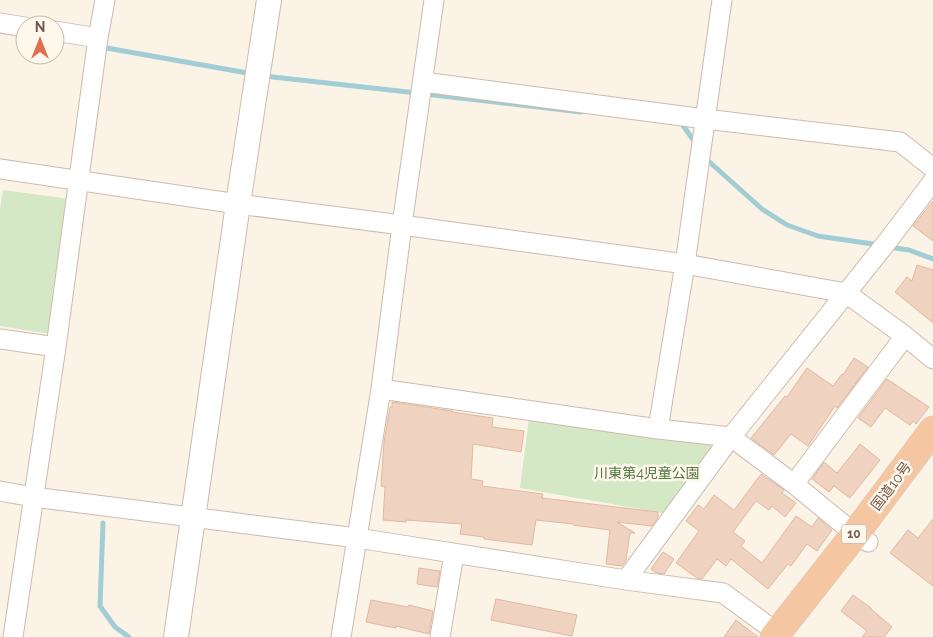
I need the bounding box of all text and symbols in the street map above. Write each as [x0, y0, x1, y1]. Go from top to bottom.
north arrow [15, 15, 65, 65]
text: N [35, 19, 45, 35]
street label: 国道10号 [868, 459, 914, 513]
park label: 川東第4児童公園 [594, 465, 700, 481]
road number: 10 [842, 524, 866, 544]

